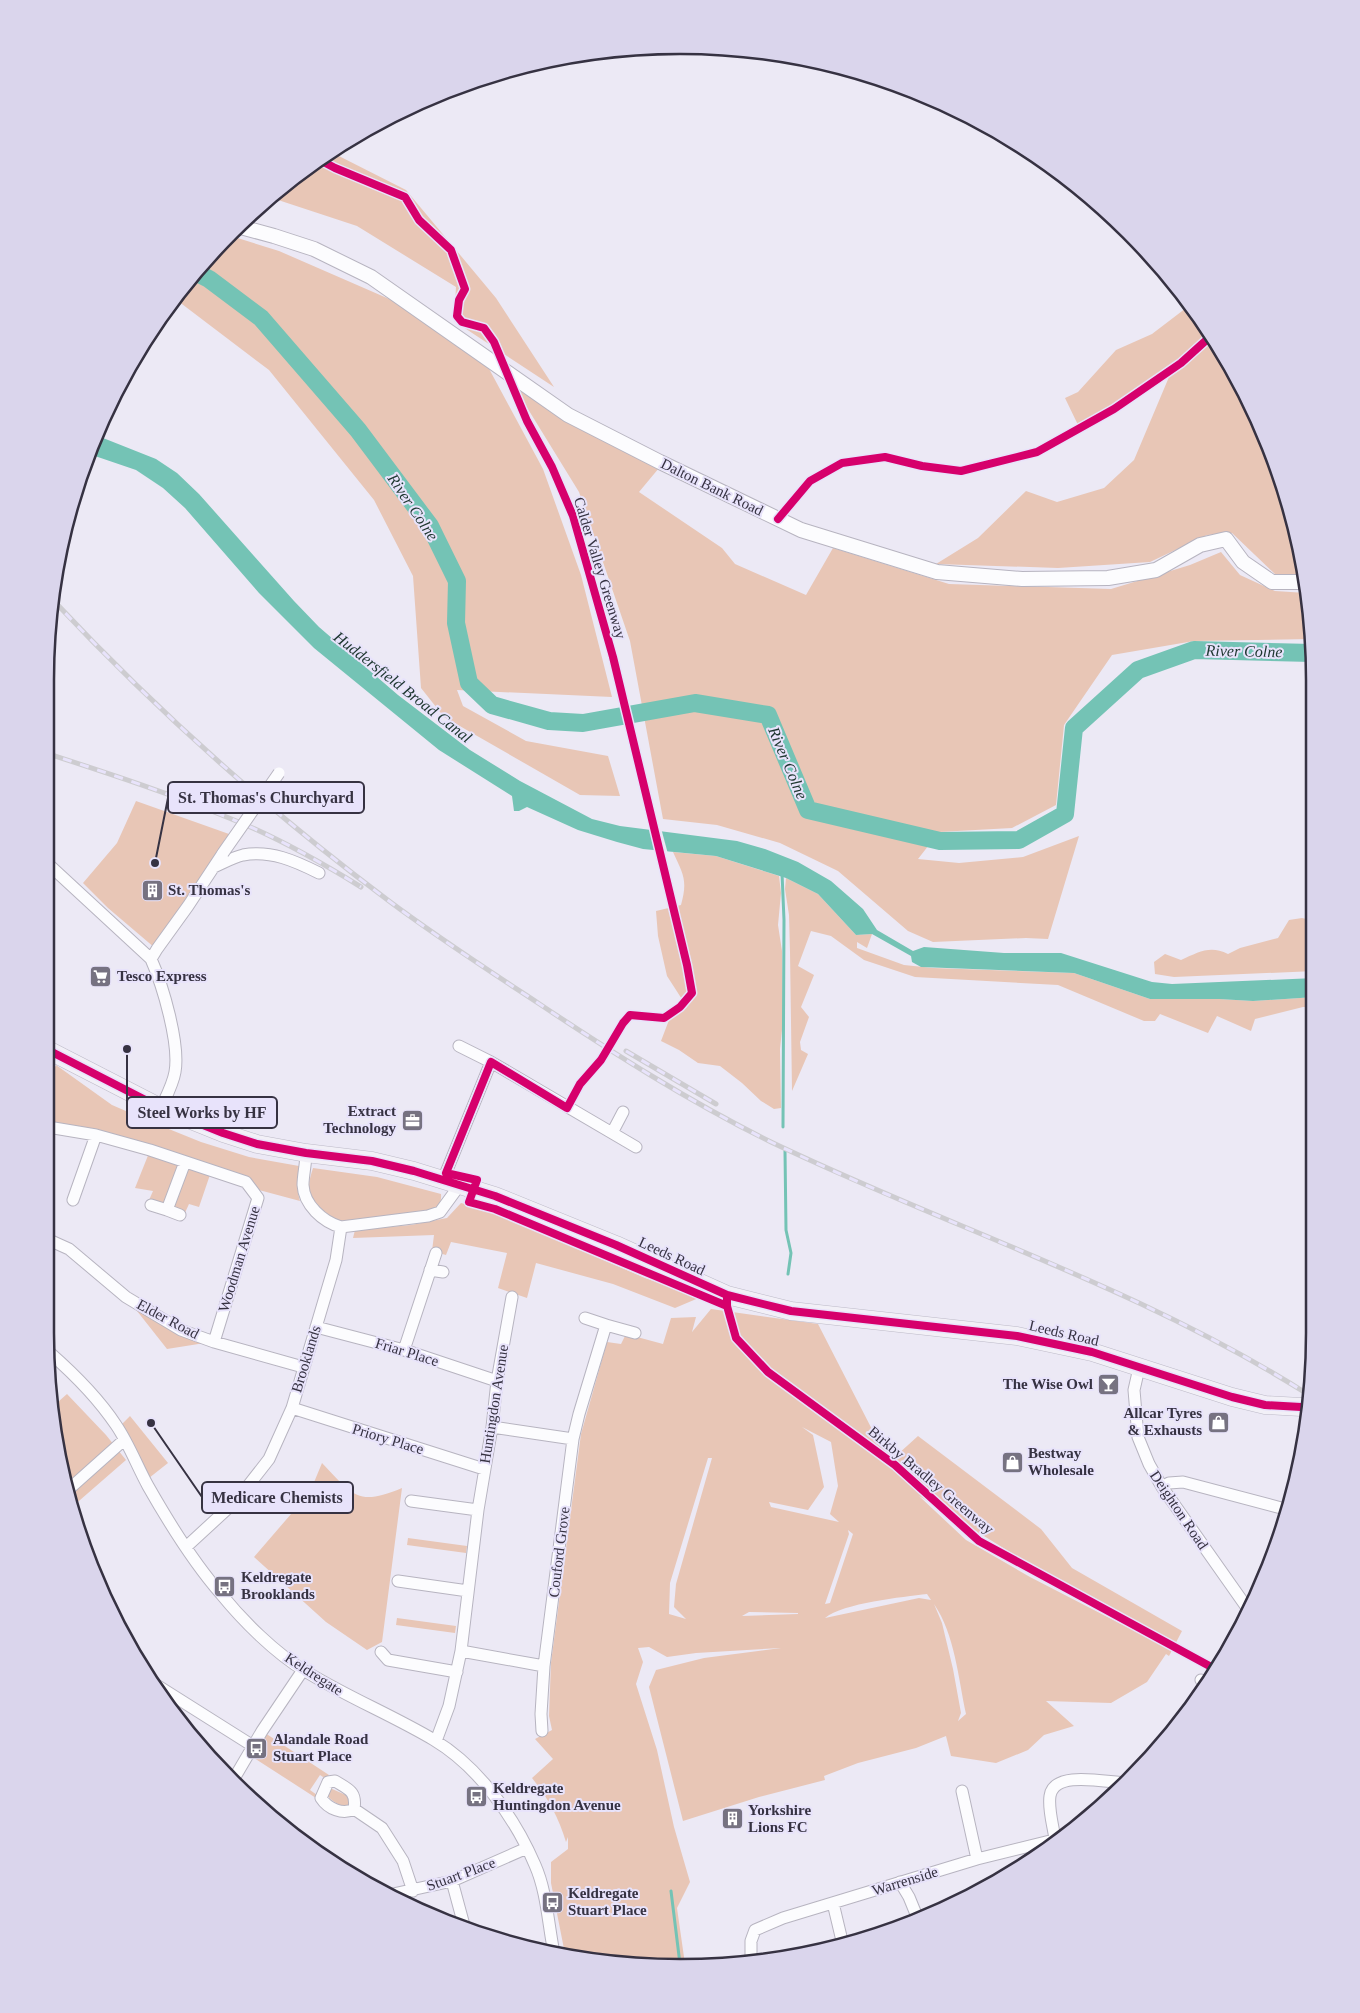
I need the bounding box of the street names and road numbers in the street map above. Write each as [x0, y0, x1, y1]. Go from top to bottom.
street label: Dalton Bank Road [658, 455, 766, 519]
street label: Calder Valley Greenway [571, 495, 629, 641]
street label: Woodman Avenue [215, 1204, 263, 1314]
street label: Leeds Road [636, 1234, 708, 1279]
street label: Elder Road [134, 1296, 202, 1342]
street label: Leeds Road [1027, 1317, 1101, 1349]
street label: Brooklands [288, 1323, 324, 1394]
street label: Friar Place [373, 1335, 441, 1369]
street label: Huntingdon Avenue [477, 1343, 511, 1465]
street label: Priory Place [350, 1421, 426, 1458]
street label: Birkby Bradley Greenway [865, 1423, 997, 1537]
street label: Deighton Road [1147, 1468, 1211, 1553]
street label: Couford Grove [546, 1505, 573, 1598]
street label: Keldregate [282, 1649, 346, 1699]
street label: Stuart Place [424, 1854, 498, 1894]
street label: Warrenside [870, 1863, 940, 1899]

